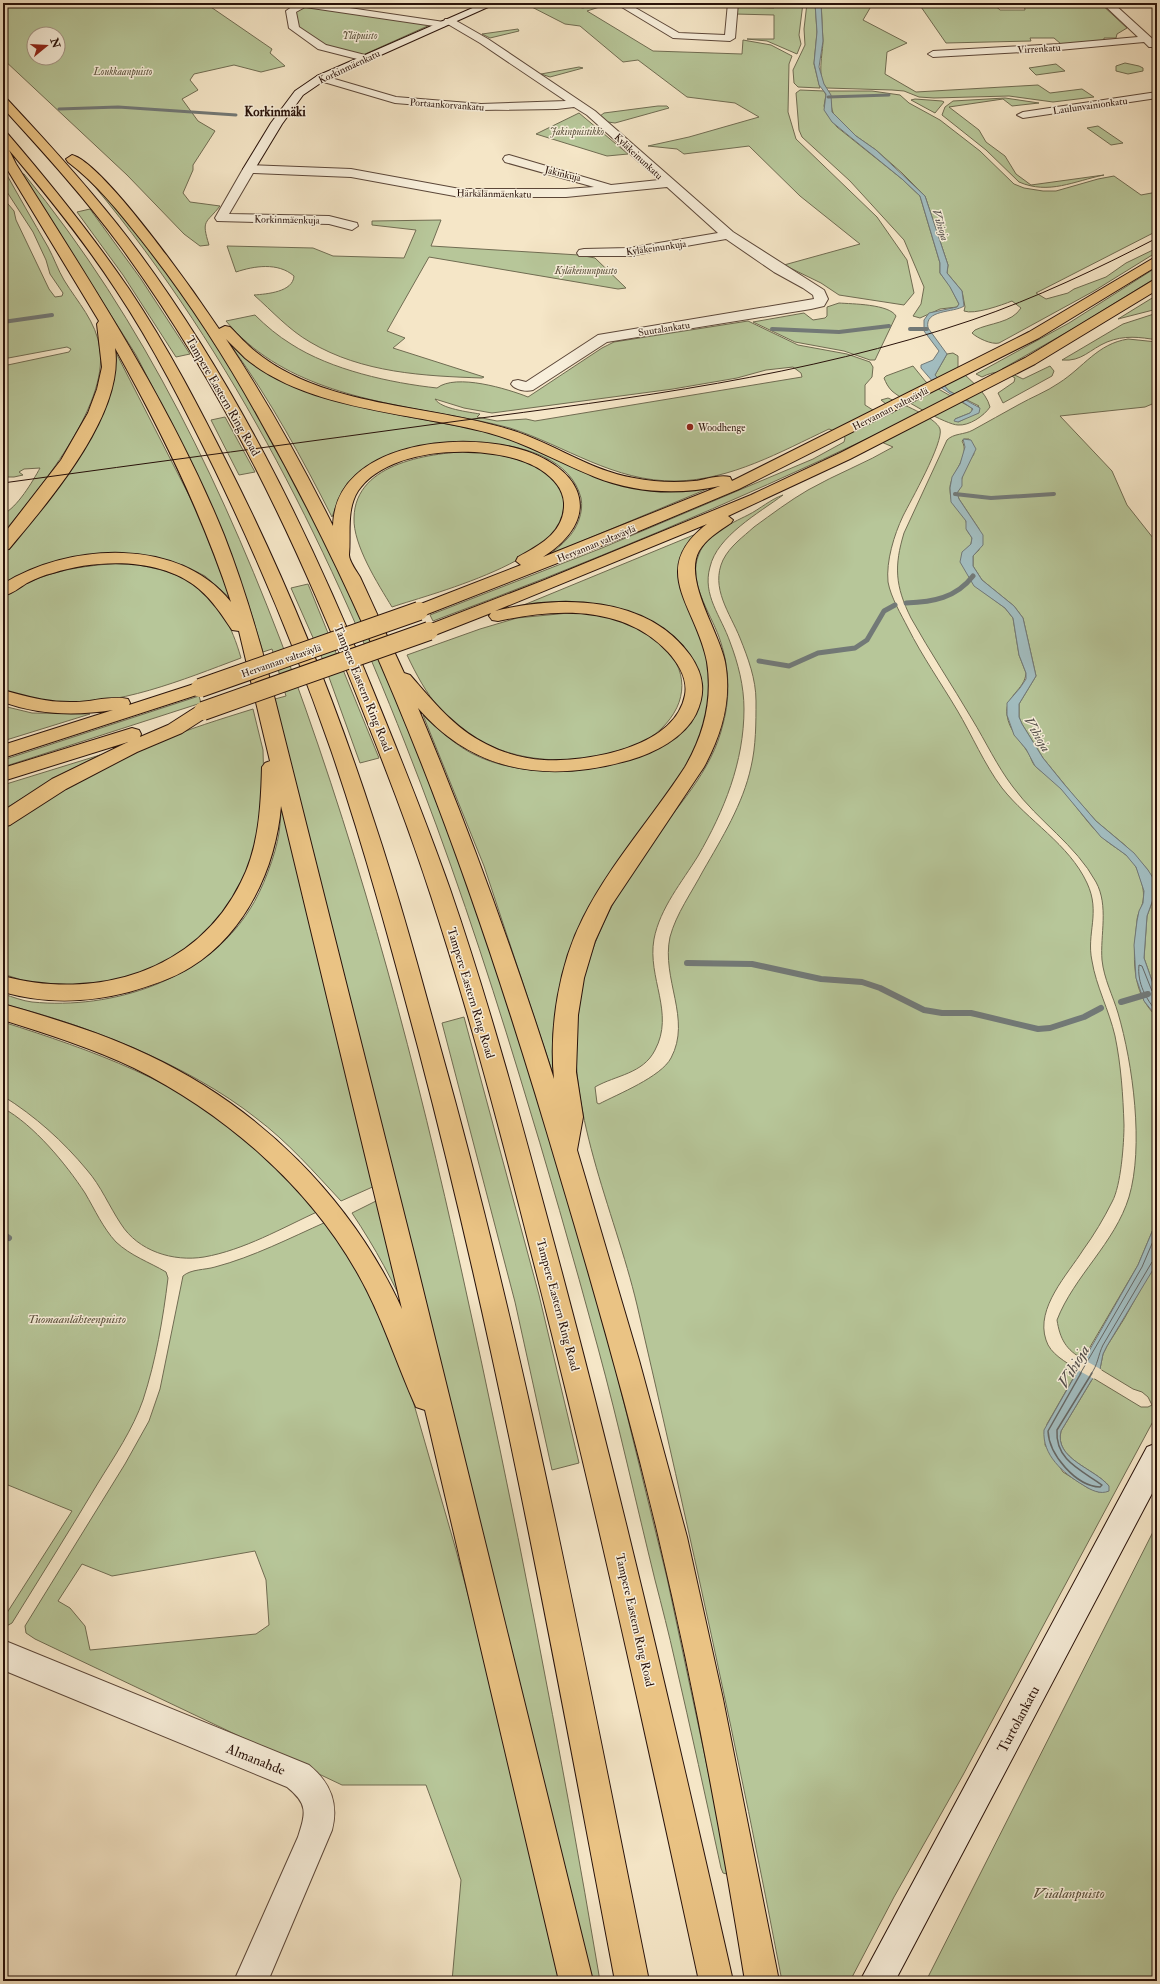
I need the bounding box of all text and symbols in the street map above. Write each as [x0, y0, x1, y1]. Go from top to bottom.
north arrow [26, 26, 66, 66]
park label: Yläpuisto [343, 30, 378, 42]
text: N [47, 35, 63, 51]
street label: Virrenkatu [1017, 42, 1061, 56]
street label: Korkinmäenkatu [317, 47, 382, 86]
park label: Loukkaanpuisto [93, 66, 153, 78]
street label: Laulunvainionkatu [1052, 95, 1128, 117]
street label: Portaankorvankatu [409, 96, 485, 114]
district label: Korkinmäki [244, 104, 306, 120]
park label: Jakinpuistikko [550, 126, 605, 138]
street label: Kyläkeinunkatu [611, 131, 665, 183]
street label: Jakinkuja [542, 163, 583, 185]
street label: Härkälänmäenkatu [456, 187, 532, 201]
water label: Vihioja [929, 208, 951, 243]
street label: Korkinmäenkuja [254, 213, 321, 228]
street label: Kyläkeinunkuja [625, 238, 688, 259]
park label: Kyläkeinunpuisto [554, 265, 618, 277]
street label: Suutalankatu [637, 319, 691, 339]
street label: Tampere Eastern Ring Road [182, 334, 263, 459]
street label: Hervannan valtaväylä [851, 384, 932, 434]
marker: Woodhenge [685, 422, 695, 432]
place label: Woodhenge [697, 422, 746, 434]
street label: Hervannan valtaväylä [555, 522, 639, 566]
street label: Tampere Eastern Ring Road [330, 622, 395, 754]
street label: Hervannan valtaväylä [240, 641, 324, 681]
water label: Vihioja [1021, 714, 1054, 755]
street label: Tampere Eastern Ring Road [443, 926, 498, 1061]
street label: Tampere Eastern Ring Road [533, 1237, 582, 1373]
park label: Tuomaanlähteenpuisto [28, 1312, 126, 1327]
water label: Vihioja [1053, 1341, 1094, 1392]
street label: Tampere Eastern Ring Road [612, 1552, 657, 1688]
street label: Turtolankatu [994, 1683, 1043, 1756]
street label: Almanahde [223, 1740, 288, 1779]
park label: Viialanpuisto [1033, 1885, 1105, 1902]

